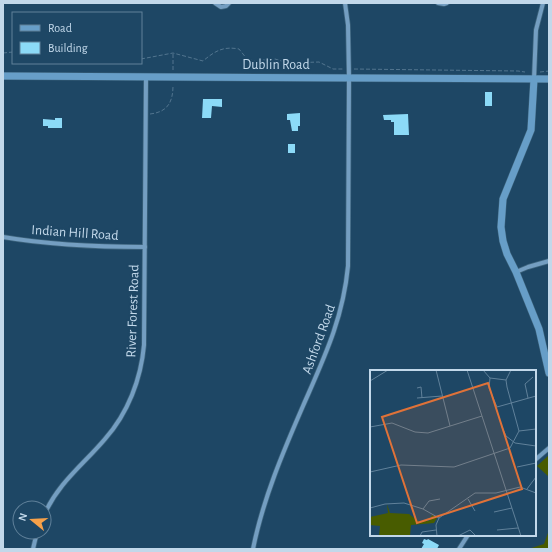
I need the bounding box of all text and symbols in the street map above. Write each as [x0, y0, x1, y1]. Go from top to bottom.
legend [12, 12, 142, 64]
text: Road [48, 22, 72, 34]
text: Building [48, 42, 88, 54]
street label: Dublin Road [242, 58, 310, 72]
street label: Indian Hill Road [31, 223, 119, 243]
street label: River Forest Road [124, 264, 142, 358]
street label: Ashford Road [300, 303, 338, 376]
inset map [370, 370, 536, 536]
north arrow [12, 500, 52, 540]
text: N [17, 512, 29, 522]

